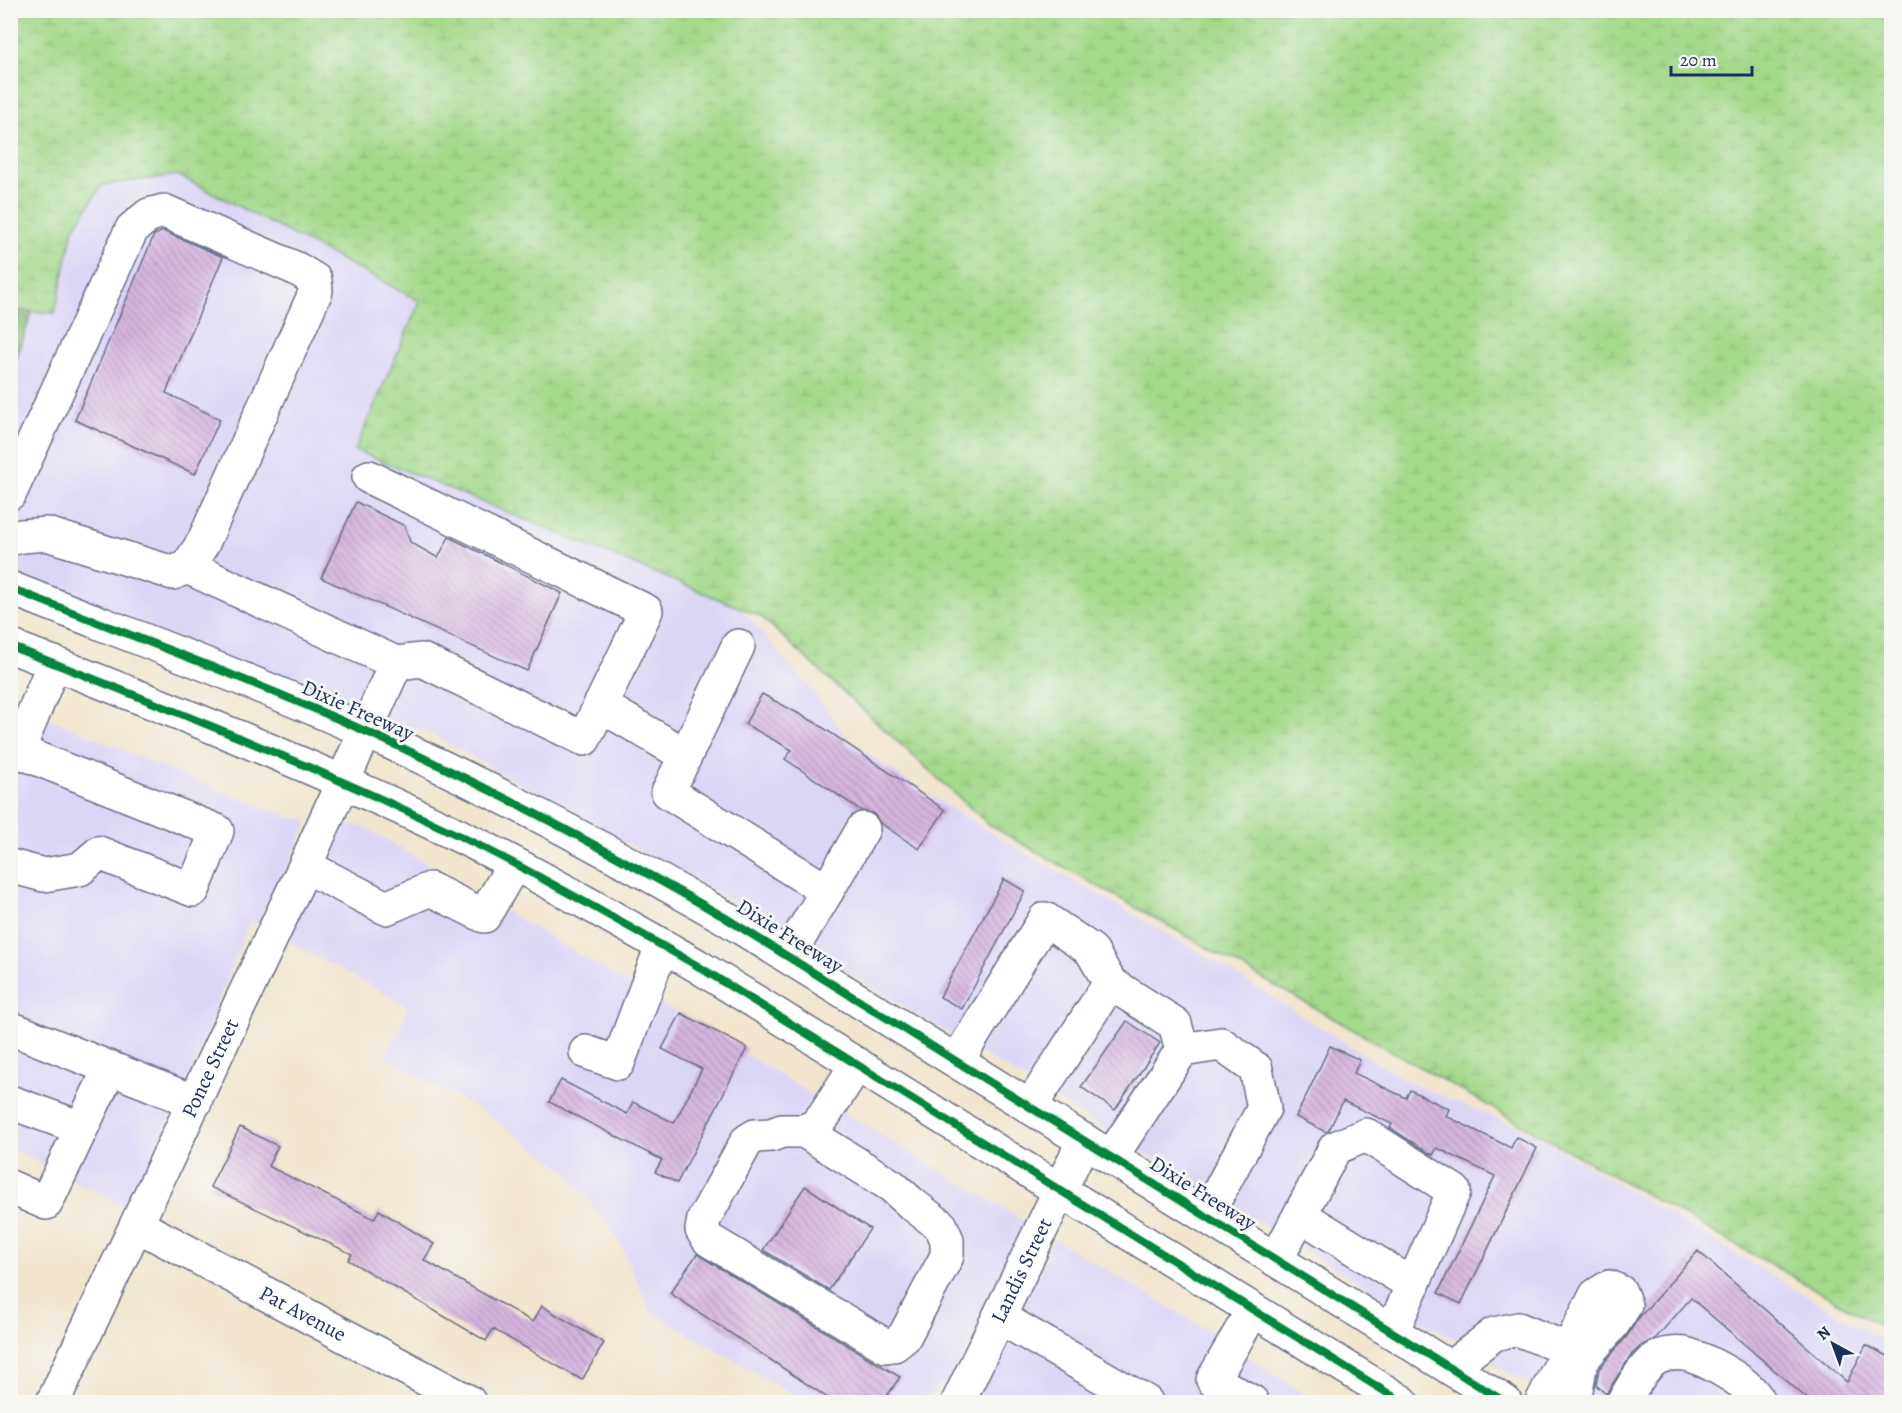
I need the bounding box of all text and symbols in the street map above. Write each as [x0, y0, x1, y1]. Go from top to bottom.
scale bar [1671, 39, 1752, 77]
text: 20 m [1680, 48, 1717, 72]
street label: Dixie Freeway [297, 673, 419, 748]
street label: Dixie Freeway [732, 892, 849, 980]
street label: Ponce Street [175, 1014, 245, 1122]
street label: Dixie Freeway [1145, 1149, 1262, 1237]
street label: Landis Street [984, 1213, 1059, 1328]
street label: Pat Avenue [255, 1279, 351, 1348]
north arrow [1803, 1314, 1863, 1374]
text: N [1812, 1321, 1836, 1346]

